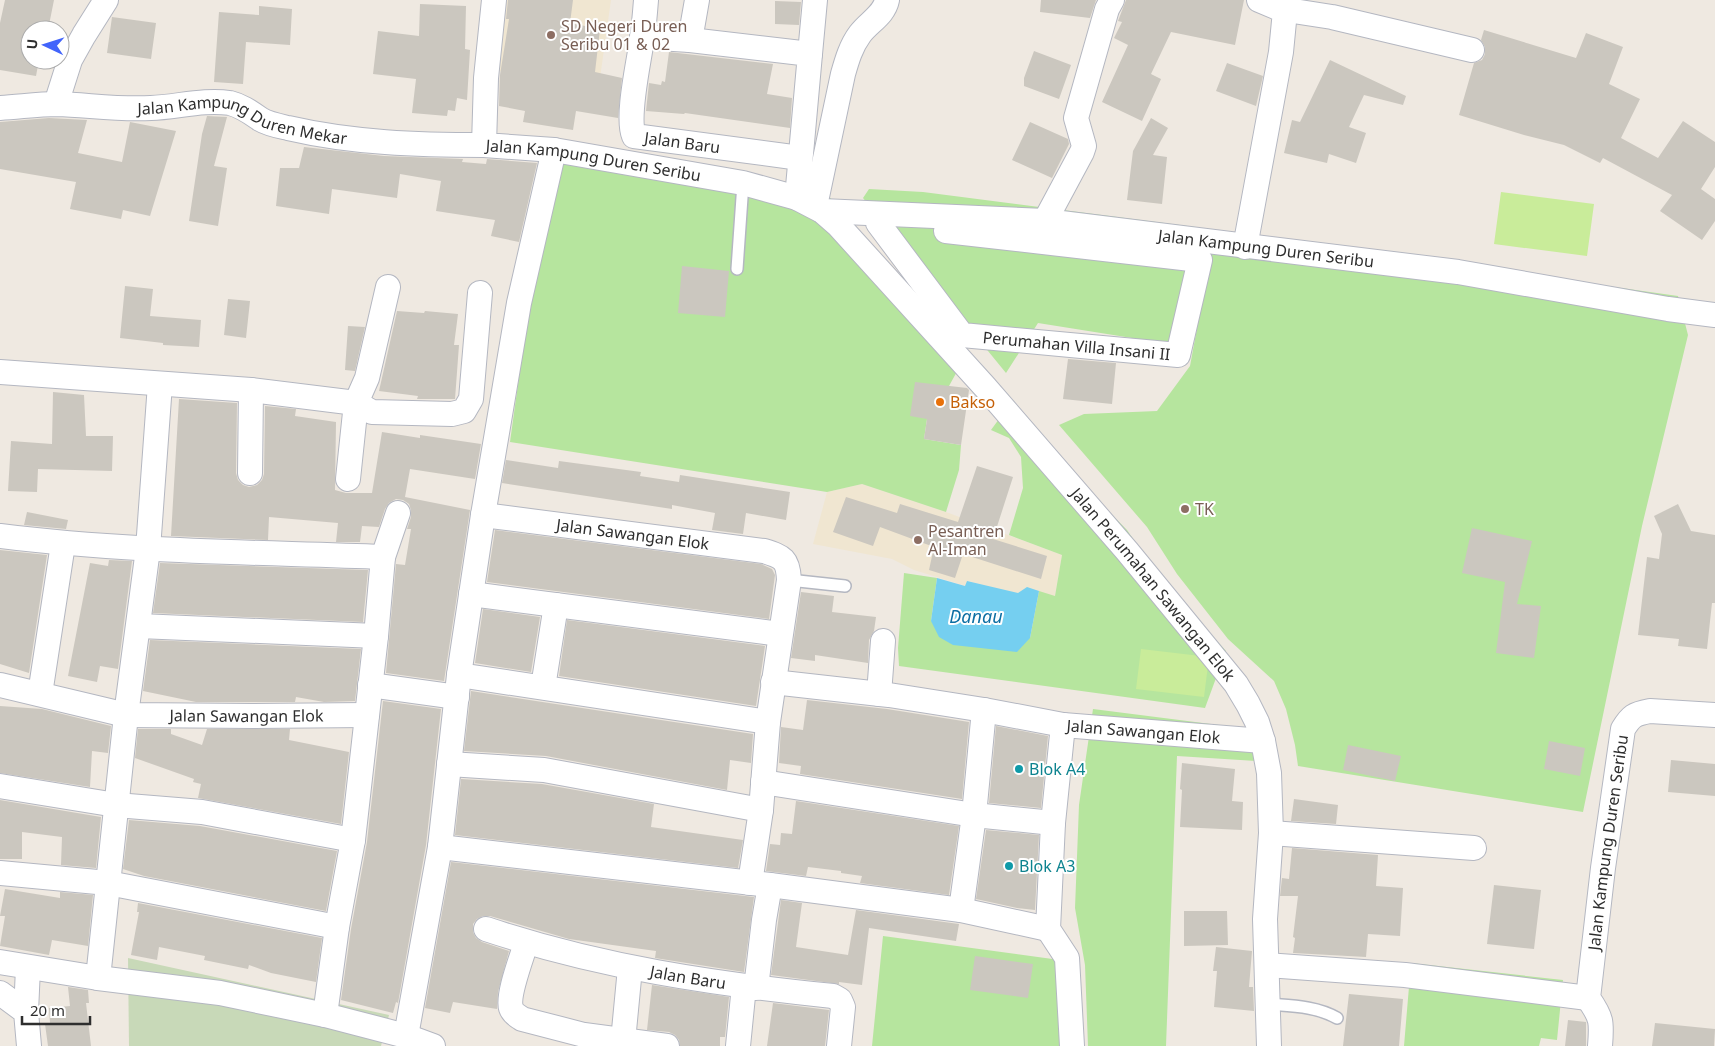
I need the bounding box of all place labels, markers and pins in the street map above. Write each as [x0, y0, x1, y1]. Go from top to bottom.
place label: SD Negeri Duren Seribu 01 & 02 [561, 15, 687, 55]
marker: SD Negeri Duren Seribu 01 & 02 [545, 29, 557, 41]
place label: Bakso [950, 391, 995, 413]
marker: Bakso [934, 396, 946, 408]
place label: TK [1195, 498, 1214, 520]
marker: TK [1179, 503, 1191, 515]
place label: Pesantren Al-Iman [928, 520, 1004, 560]
marker: Pesantren Al-Iman [912, 534, 924, 546]
place label: Blok A4 [1029, 758, 1085, 780]
marker: Blok A4 [1013, 763, 1025, 775]
place label: Blok A3 [1019, 855, 1075, 877]
marker: Blok A3 [1003, 860, 1015, 872]

